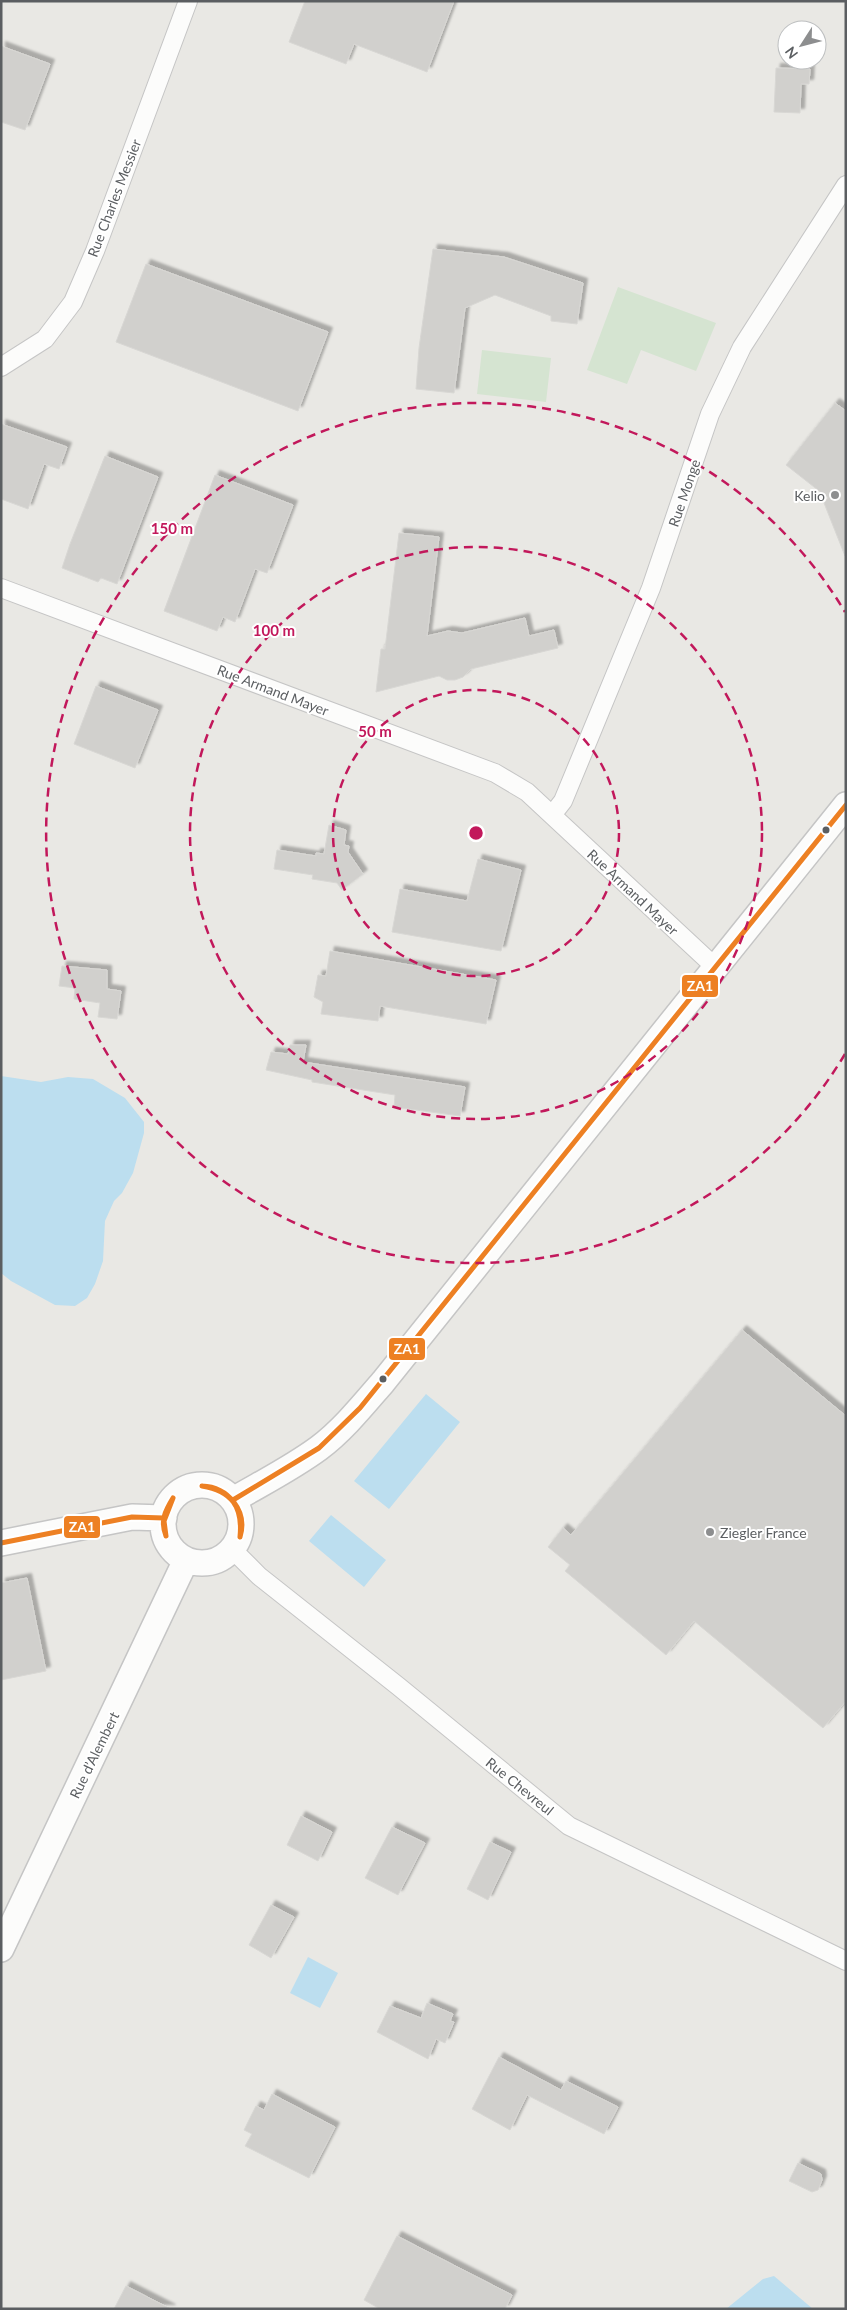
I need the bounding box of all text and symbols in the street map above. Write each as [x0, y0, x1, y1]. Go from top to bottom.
north arrow [777, 20, 827, 70]
text: N [781, 44, 801, 62]
street label: Rue Charles Messier [84, 137, 144, 259]
street label: Rue Monge [665, 457, 703, 529]
place label: Kelio [794, 487, 825, 504]
marker: Kelio [829, 489, 841, 501]
text: 150 m [151, 519, 193, 537]
text: 100 m [253, 621, 295, 639]
street label: Rue Armand Mayer [215, 661, 331, 719]
text: 50 m [358, 722, 392, 740]
centre of rings [467, 824, 485, 842]
unlabelled marker [821, 825, 831, 835]
street label: Rue Armand Mayer [584, 845, 682, 939]
line badge: ZA1 [681, 974, 719, 998]
text: ZA1 [687, 977, 713, 994]
line badge: ZA1 [388, 1337, 426, 1361]
text: ZA1 [394, 1340, 420, 1357]
unlabelled marker [378, 1374, 388, 1384]
line badge: ZA1 [63, 1515, 101, 1539]
text: ZA1 [69, 1518, 95, 1535]
place label: Ziegler France [720, 1524, 807, 1541]
marker: Ziegler France [704, 1526, 716, 1538]
street label: Rue d’Alembert [66, 1709, 122, 1801]
street label: Rue Chevreul [483, 1754, 557, 1818]

